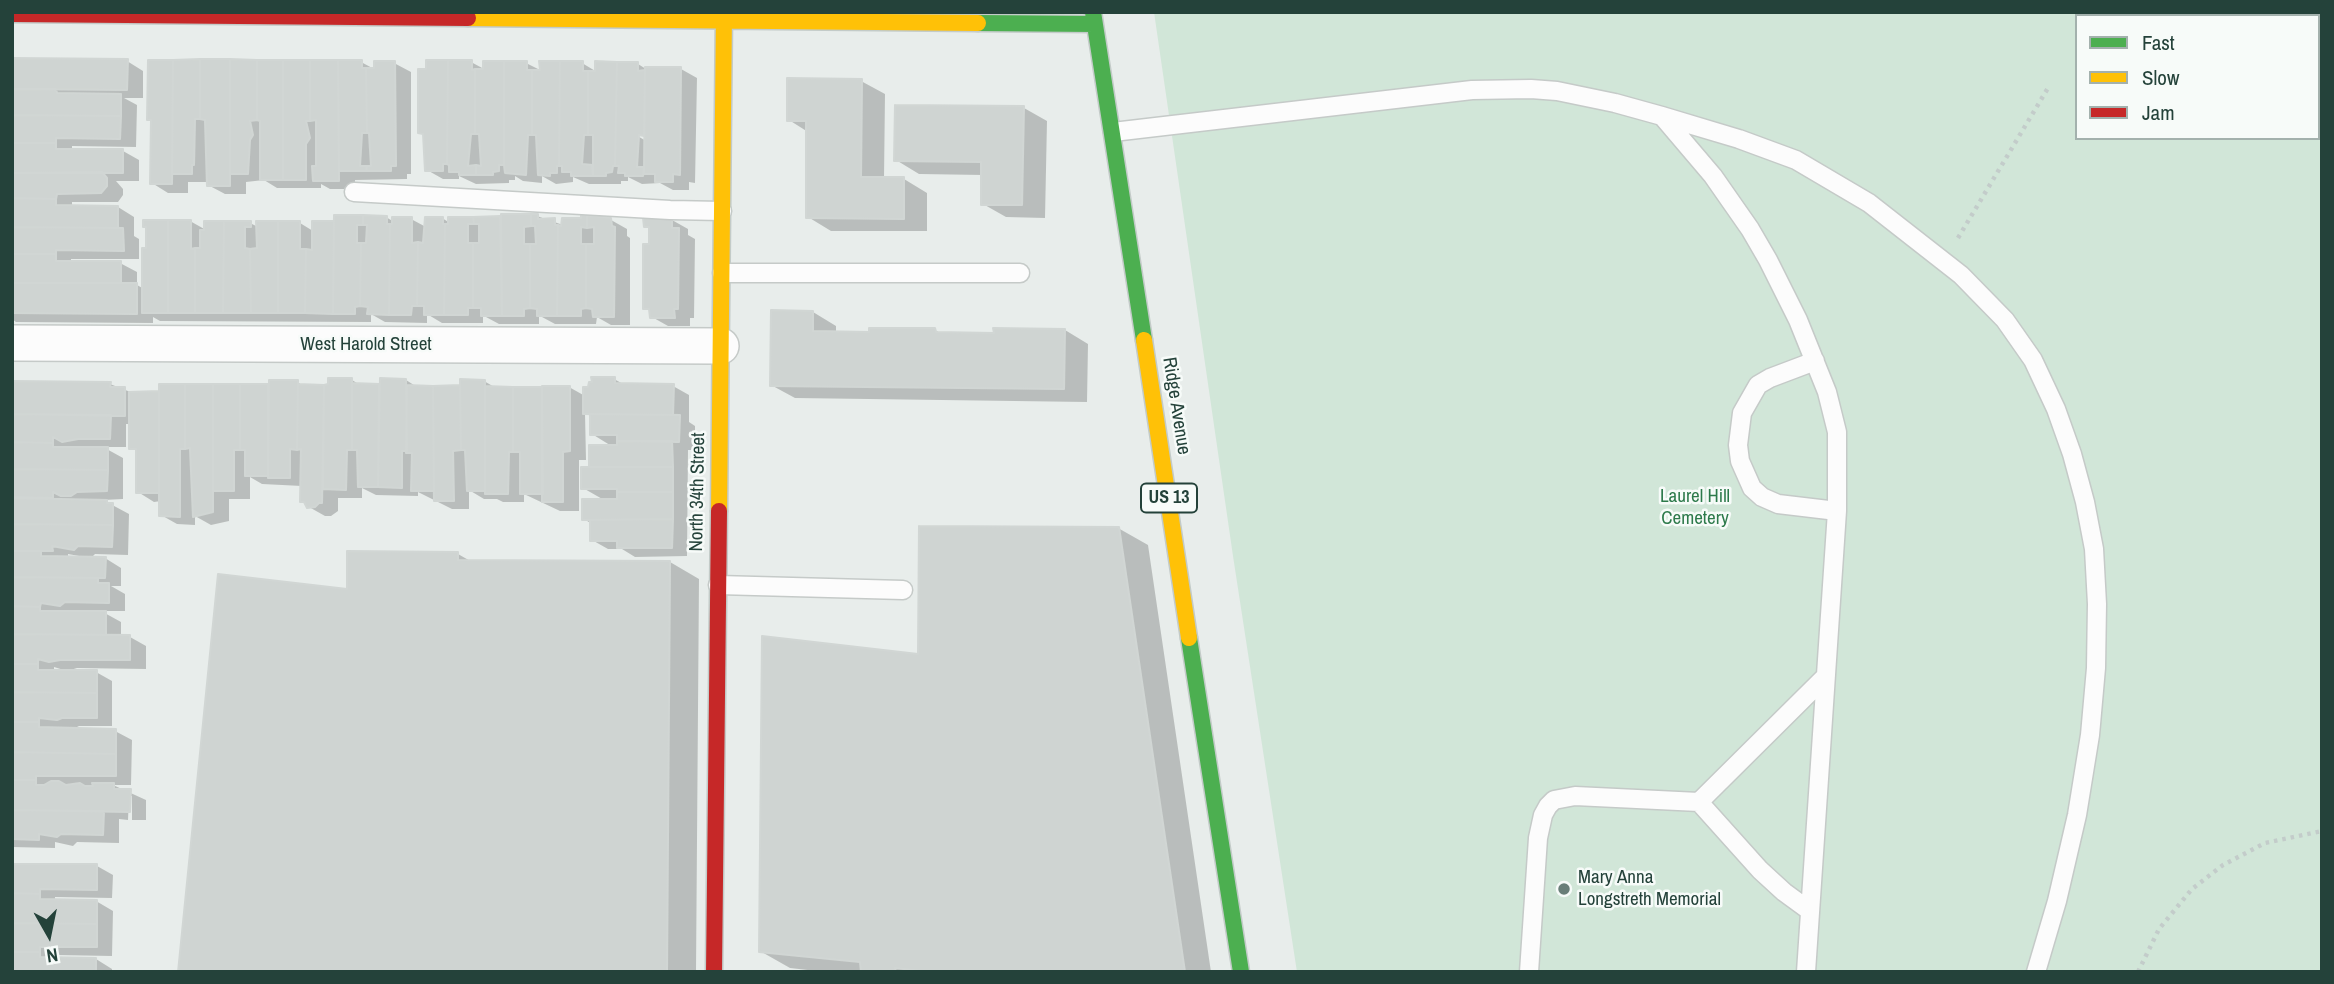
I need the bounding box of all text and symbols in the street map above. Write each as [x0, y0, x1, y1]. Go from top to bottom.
legend [2075, 14, 2320, 140]
text: Fast [2142, 28, 2175, 57]
text: Slow [2142, 63, 2179, 92]
text: Jam [2142, 98, 2175, 127]
street label: West Harold Street [300, 334, 432, 356]
street label: Ridge Avenue [1157, 356, 1195, 456]
street label: North 34th Street [686, 432, 710, 552]
road number: US 13 [1141, 484, 1197, 512]
park label: Laurel Hill Cemetery [1660, 486, 1730, 530]
place label: Mary Anna Longstreth Memorial [1578, 867, 1721, 911]
marker: Mary Anna Longstreth Memorial [1556, 881, 1572, 897]
north arrow [14, 900, 84, 970]
text: N [45, 942, 60, 969]

